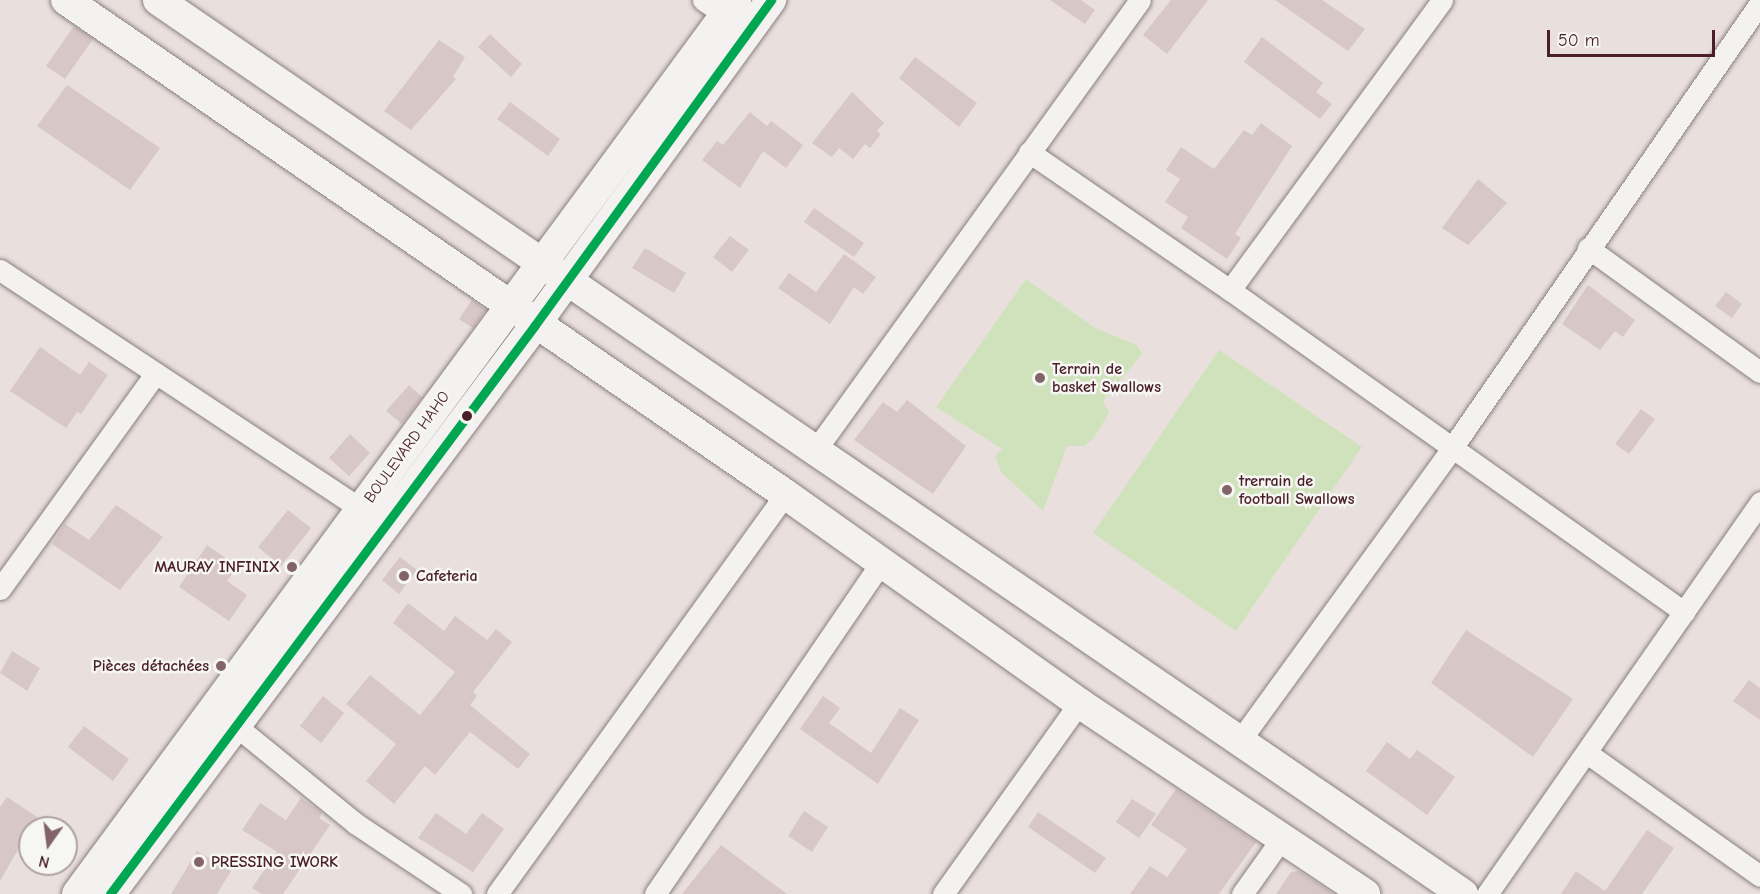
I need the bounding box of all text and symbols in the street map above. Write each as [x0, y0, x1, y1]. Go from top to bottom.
scale bar [1550, 18, 1718, 56]
text: 50 m [1558, 30, 1600, 51]
place label: Terrain de basket Swallows [1052, 359, 1161, 397]
marker: Terrain de basket Swallows [1033, 371, 1047, 385]
street label: BOULEVARD HAHO [360, 387, 454, 507]
unlabelled marker [461, 410, 473, 422]
place label: trerrain de football Swallows [1239, 471, 1355, 509]
marker: trerrain de football Swallows [1220, 483, 1234, 497]
place label: MAURAY INFINIX [154, 557, 280, 577]
marker: MAURAY INFINIX [285, 560, 299, 574]
place label: Cafeteria [416, 566, 478, 586]
marker: Cafeteria [397, 569, 411, 583]
place label: Pièces détachées [93, 656, 209, 676]
marker: Pièces détachées [214, 659, 228, 673]
north arrow [18, 816, 78, 876]
text: N [37, 852, 51, 872]
place label: PRESSING IWORK [211, 852, 338, 872]
marker: PRESSING IWORK [192, 855, 206, 869]

